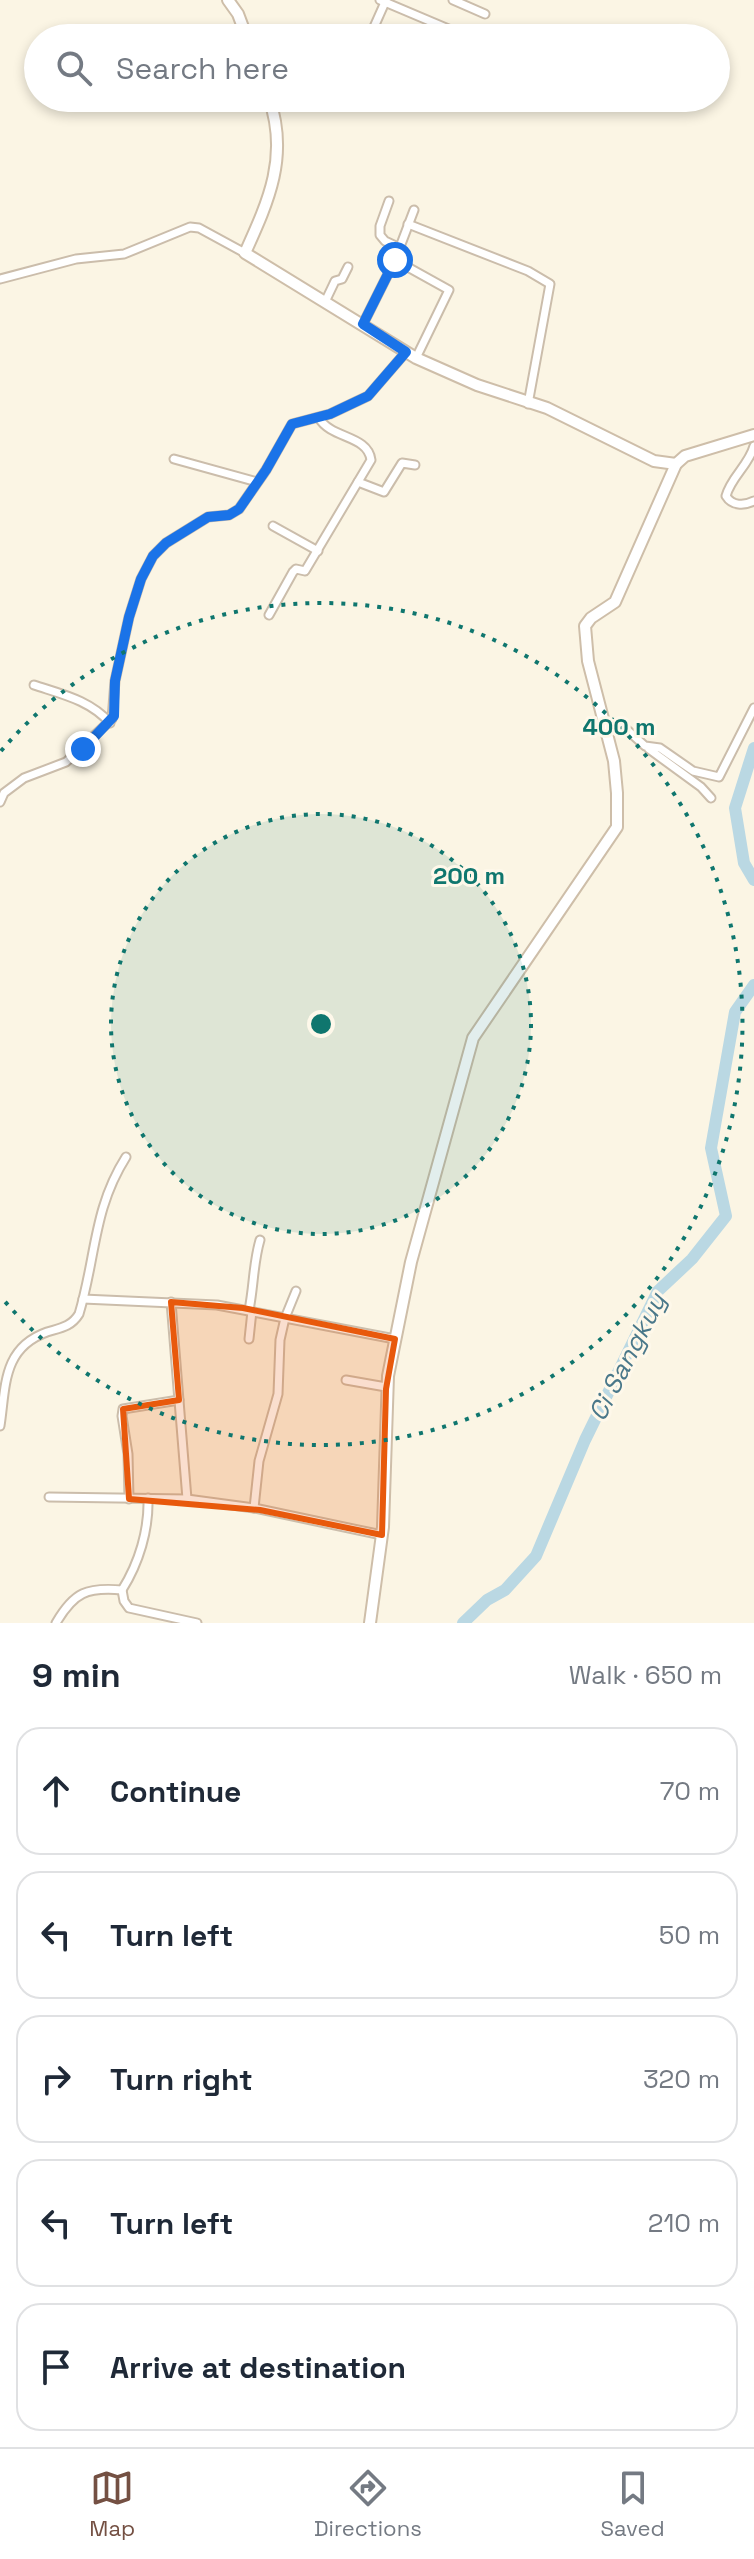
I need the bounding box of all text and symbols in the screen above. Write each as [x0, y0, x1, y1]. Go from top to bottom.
search box [24, 24, 730, 112]
icon: search [52, 46, 96, 90]
text: Search here [116, 49, 289, 88]
route start [377, 242, 413, 278]
text: 400 m [583, 711, 655, 742]
route end [65, 731, 101, 767]
text: 200 m [433, 860, 505, 891]
centre of rings [307, 1010, 335, 1038]
water label: Ci Sangkuy [580, 1286, 674, 1427]
text: 9 min [32, 1654, 121, 1697]
text: Walk · 650 m [569, 1658, 722, 1692]
icon: ahead [34, 1769, 78, 1813]
text: Continue [110, 1772, 241, 1811]
text: 70 m [660, 1774, 720, 1808]
icon: left [34, 1913, 78, 1957]
text: Turn left [110, 1916, 233, 1955]
text: 50 m [659, 1918, 720, 1952]
icon: right [34, 2057, 78, 2101]
text: Turn right [110, 2060, 253, 2099]
text: 320 m [643, 2062, 720, 2096]
icon: left [34, 2201, 78, 2245]
text: Turn left [110, 2204, 233, 2243]
text: 210 m [648, 2206, 720, 2240]
icon: arrive [34, 2345, 78, 2389]
text: Arrive at destination [110, 2348, 406, 2387]
tab: Map [89, 2466, 135, 2542]
tab: Directions [314, 2466, 422, 2542]
tab: Saved [600, 2466, 665, 2542]

